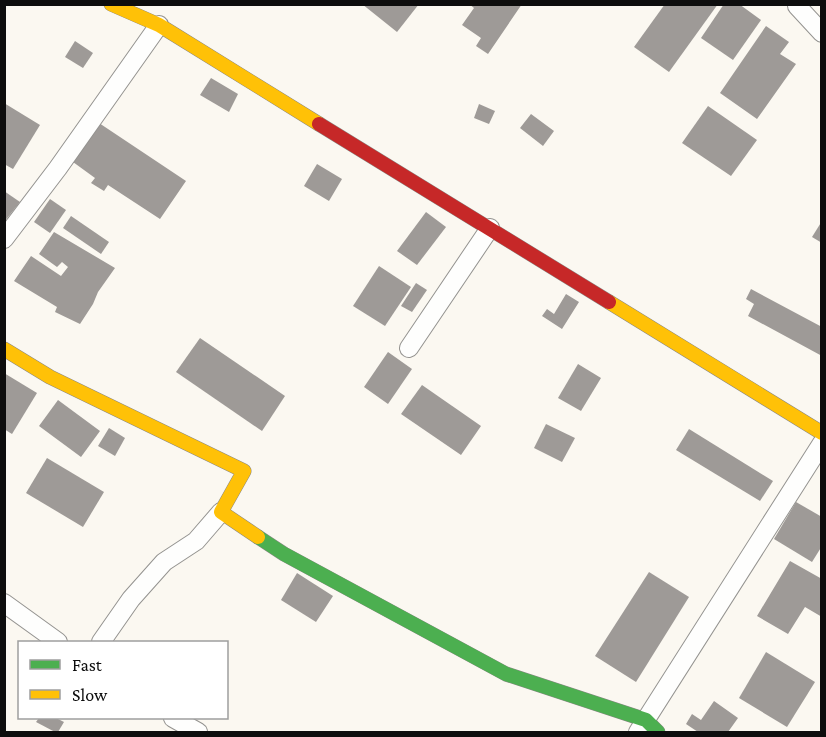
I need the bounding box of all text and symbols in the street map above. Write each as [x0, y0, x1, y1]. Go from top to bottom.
legend [18, 641, 228, 719]
text: Fast [72, 655, 103, 675]
text: Slow [72, 685, 108, 705]

